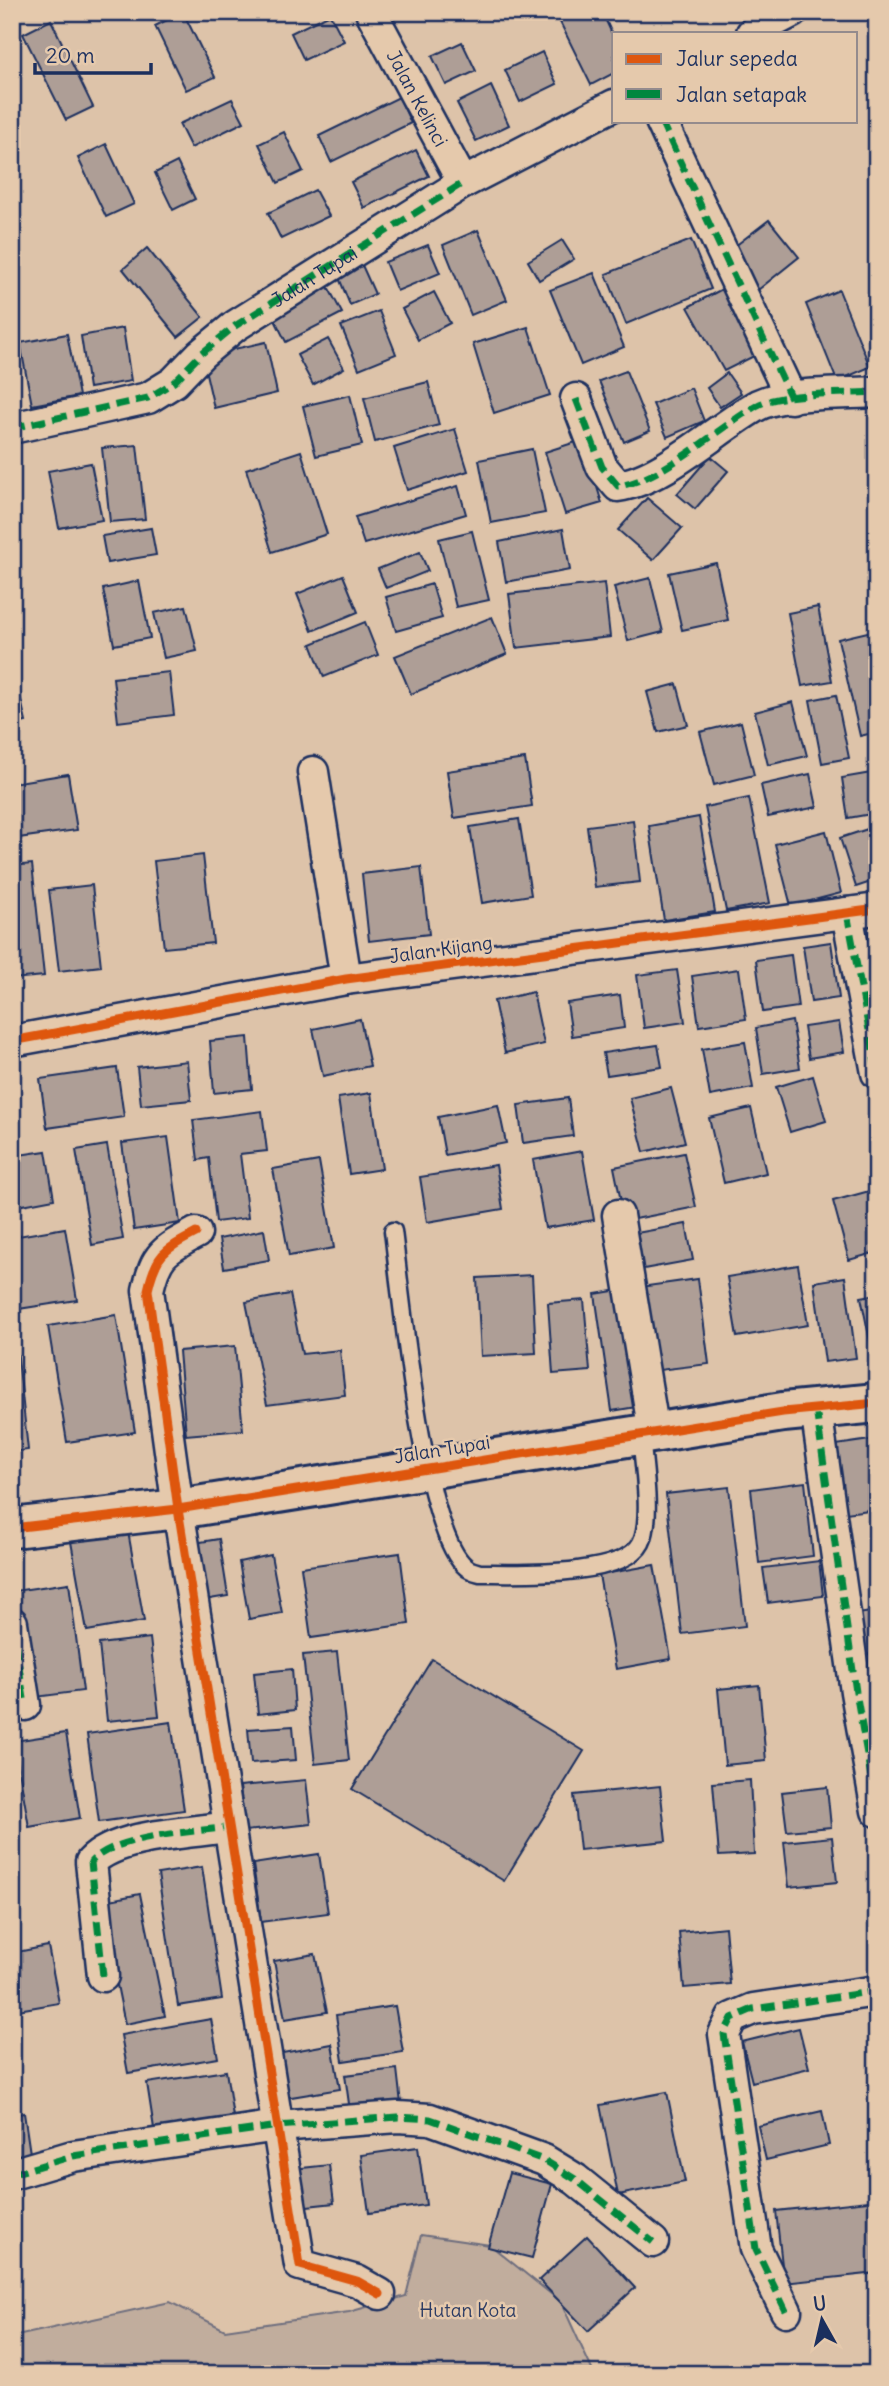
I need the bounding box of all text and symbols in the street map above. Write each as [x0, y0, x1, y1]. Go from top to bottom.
scale bar [35, 32, 150, 76]
legend [612, 32, 858, 122]
text: 20 m [46, 42, 95, 69]
text: Jalur sepeda [676, 45, 798, 72]
street label: Jalan Kelinci [382, 46, 453, 151]
text: Jalan setapak [676, 81, 807, 108]
street label: Jalan Tupai [267, 241, 361, 312]
street label: Jalan Kijang [388, 930, 494, 968]
street label: Jalan Tupai [392, 1430, 492, 1468]
north arrow [788, 2284, 858, 2354]
text: U [812, 2290, 828, 2316]
park label: Hutan Kota [420, 2298, 517, 2322]

